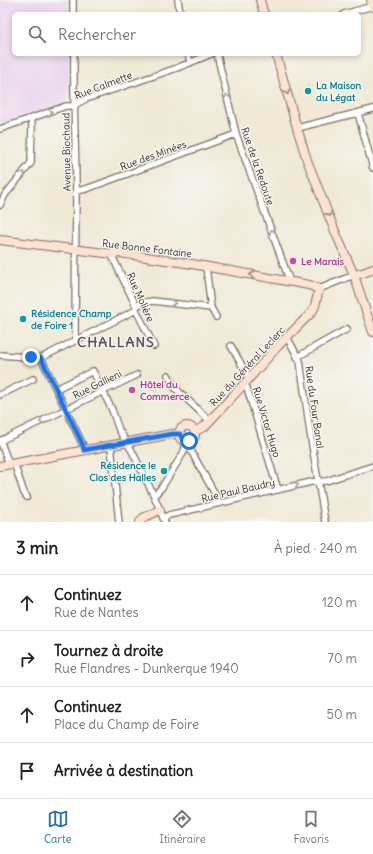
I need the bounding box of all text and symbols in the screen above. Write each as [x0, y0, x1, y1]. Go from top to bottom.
search box [12, 12, 361, 56]
icon: search [26, 23, 48, 45]
text: Rechercher [58, 25, 136, 44]
street label: Rue Calmette [73, 69, 134, 102]
place label: La Maison du Légat [316, 79, 362, 104]
marker: La Maison du Légat [303, 86, 313, 96]
one-way arrow [282, 88, 291, 95]
one-way arrow [224, 94, 232, 101]
one-way arrow [47, 108, 54, 117]
street label: Avenue Biochaud [59, 113, 74, 191]
street label: Rue de la Redoute [238, 126, 277, 207]
street label: Rue des Minées [118, 137, 188, 173]
one-way arrow [18, 171, 25, 178]
one-way arrow [324, 211, 332, 218]
one-way arrow [268, 229, 277, 236]
street label: Rue Bonne Fontaine [101, 237, 193, 260]
place label: Le Marais [301, 255, 345, 268]
marker: Le Marais [288, 256, 298, 266]
street label: Rue Molière [124, 271, 157, 324]
one-way arrow [249, 271, 255, 280]
one-way arrow [170, 298, 176, 307]
place label: Résidence Champ de Foire 1 [31, 307, 112, 332]
marker: Résidence Champ de Foire 1 [18, 314, 28, 324]
street label: Rue du Général Leclerc [207, 324, 288, 409]
district label: CHALLANS [77, 333, 155, 351]
route end [22, 348, 40, 366]
street label: Rue du Four Banal [302, 365, 327, 449]
street label: Rue Gallieni [71, 367, 124, 402]
place label: Hôtel du Commerce [140, 378, 190, 403]
marker: Hôtel du Commerce [127, 385, 137, 395]
street label: Rue Victor Hugo [250, 385, 284, 459]
one-way arrow [39, 416, 47, 424]
route start [180, 432, 198, 450]
place label: Résidence le Clos des Halles [89, 459, 157, 484]
marker: Résidence le Clos des Halles [159, 466, 169, 476]
street label: Rue Paul Baudry [200, 476, 276, 505]
one-way arrow [293, 482, 299, 490]
text: 3 min [16, 537, 58, 559]
text: À pied · 240 m [274, 540, 357, 557]
text: Continuez [54, 585, 122, 604]
icon: ahead [16, 592, 38, 614]
text: 120 m [322, 594, 357, 611]
text: Rue de Nantes [54, 604, 138, 621]
text: Tournez à droite [54, 641, 163, 660]
icon: right [16, 648, 38, 670]
text: 70 m [328, 650, 357, 667]
text: Rue Flandres - Dunkerque 1940 [54, 660, 239, 677]
text: Continuez [54, 697, 122, 716]
icon: ahead [16, 704, 38, 726]
text: 50 m [326, 706, 357, 723]
text: Place du Champ de Foire [54, 716, 199, 733]
icon: arrive [16, 760, 38, 782]
text: Arrivée à destination [54, 761, 193, 780]
tab: Carte [44, 808, 71, 846]
tab: Itinéraire [159, 808, 206, 846]
tab: Favoris [294, 808, 329, 846]

